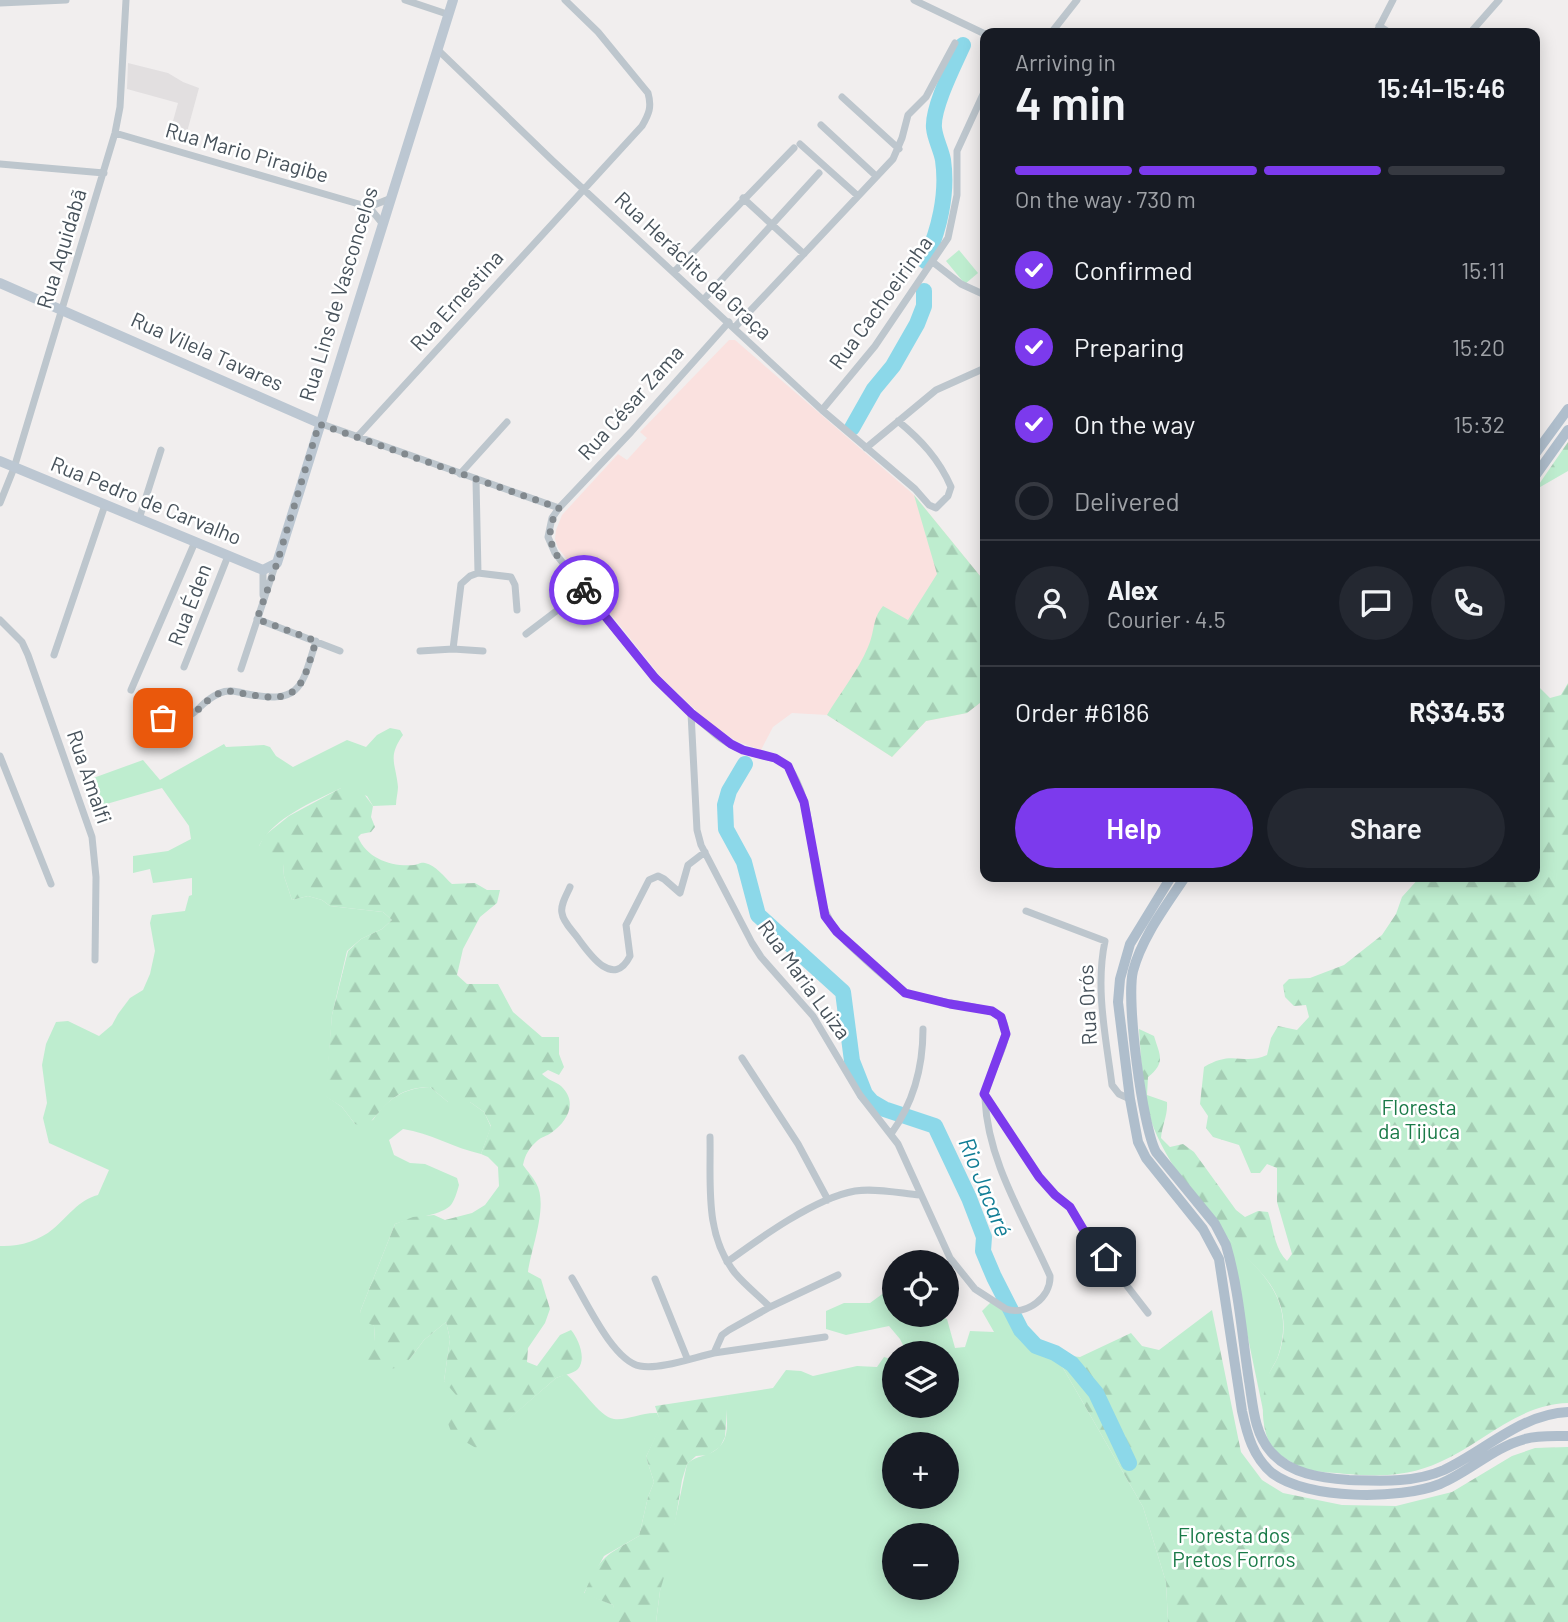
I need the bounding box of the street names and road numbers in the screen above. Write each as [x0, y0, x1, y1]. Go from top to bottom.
street label: Rua Mario Piragibe [163, 116, 332, 187]
street label: Rua Lins de Vasconcelos [293, 183, 382, 404]
street label: Rua Aquidabã [30, 186, 91, 311]
street label: Rua Heráclito da Graça [610, 186, 778, 344]
street label: Rua Cachoeirinha [823, 231, 937, 374]
street label: Rua Ernestina [404, 245, 508, 355]
street label: Rua Vilela Tavares [128, 306, 288, 395]
street label: Rua César Zama [572, 339, 688, 465]
street label: Rua Pedro de Carvalho [48, 450, 245, 549]
street label: Rua Éden [162, 560, 216, 649]
street label: Rua Amalfi [63, 726, 118, 827]
street label: Rua Maria Luiza [754, 915, 857, 1044]
street label: Rua Orós [1072, 964, 1101, 1046]

